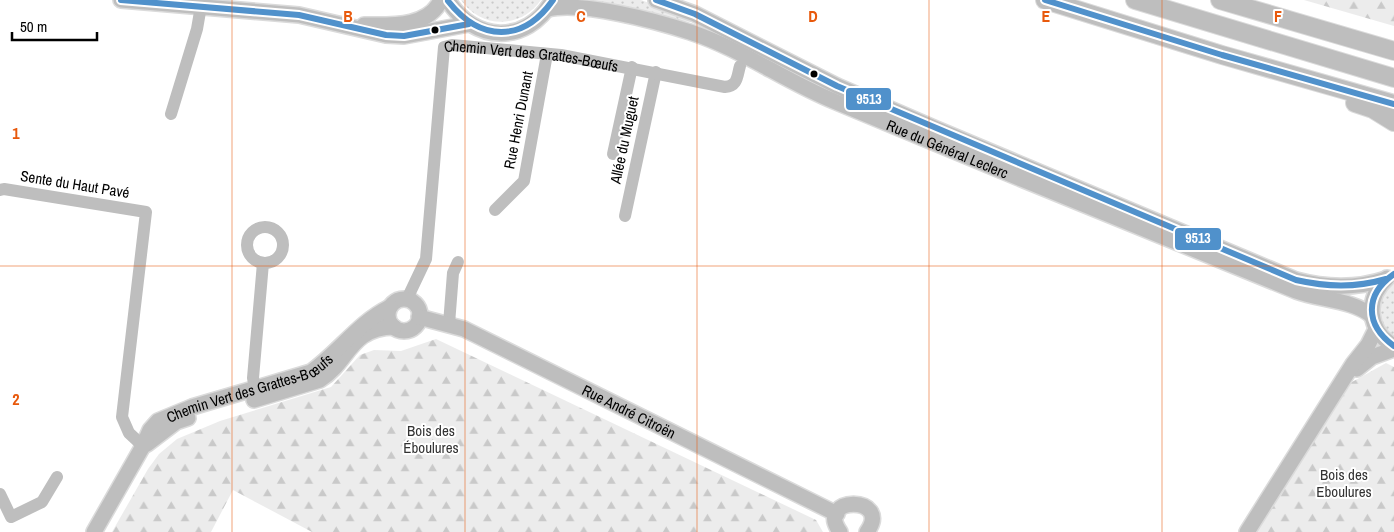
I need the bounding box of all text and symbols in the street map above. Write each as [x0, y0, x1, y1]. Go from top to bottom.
text: B [343, 5, 353, 27]
text: C [576, 5, 586, 27]
text: D [808, 5, 818, 27]
text: E [1042, 5, 1051, 27]
text: F [1274, 5, 1282, 27]
scale bar [12, 10, 98, 42]
text: 50 m [20, 16, 47, 37]
unlabelled marker [430, 25, 440, 35]
street label: Chemin Vert des Grattes-Bœufs [441, 35, 620, 76]
street label: Rue Henri Dunant [498, 69, 538, 171]
unlabelled marker [809, 69, 819, 79]
line badge: 9513 [845, 87, 892, 111]
text: 9513 [856, 90, 882, 108]
street label: Allée du Muguet [604, 94, 644, 187]
street label: Rue du Général Leclerc [884, 114, 1012, 183]
text: 1 [12, 122, 20, 144]
street label: Sente du Haut Pavé [19, 165, 131, 203]
line badge: 9513 [1174, 227, 1222, 251]
text: 9513 [1185, 229, 1211, 247]
street label: Chemin Vert des Grattes-Bœufs [163, 348, 337, 427]
street label: Rue André Citroën [579, 379, 680, 443]
text: 2 [12, 388, 20, 410]
park label: Bois des Éboulures [403, 420, 459, 458]
park label: Bois des Eboulures [1316, 464, 1372, 502]

